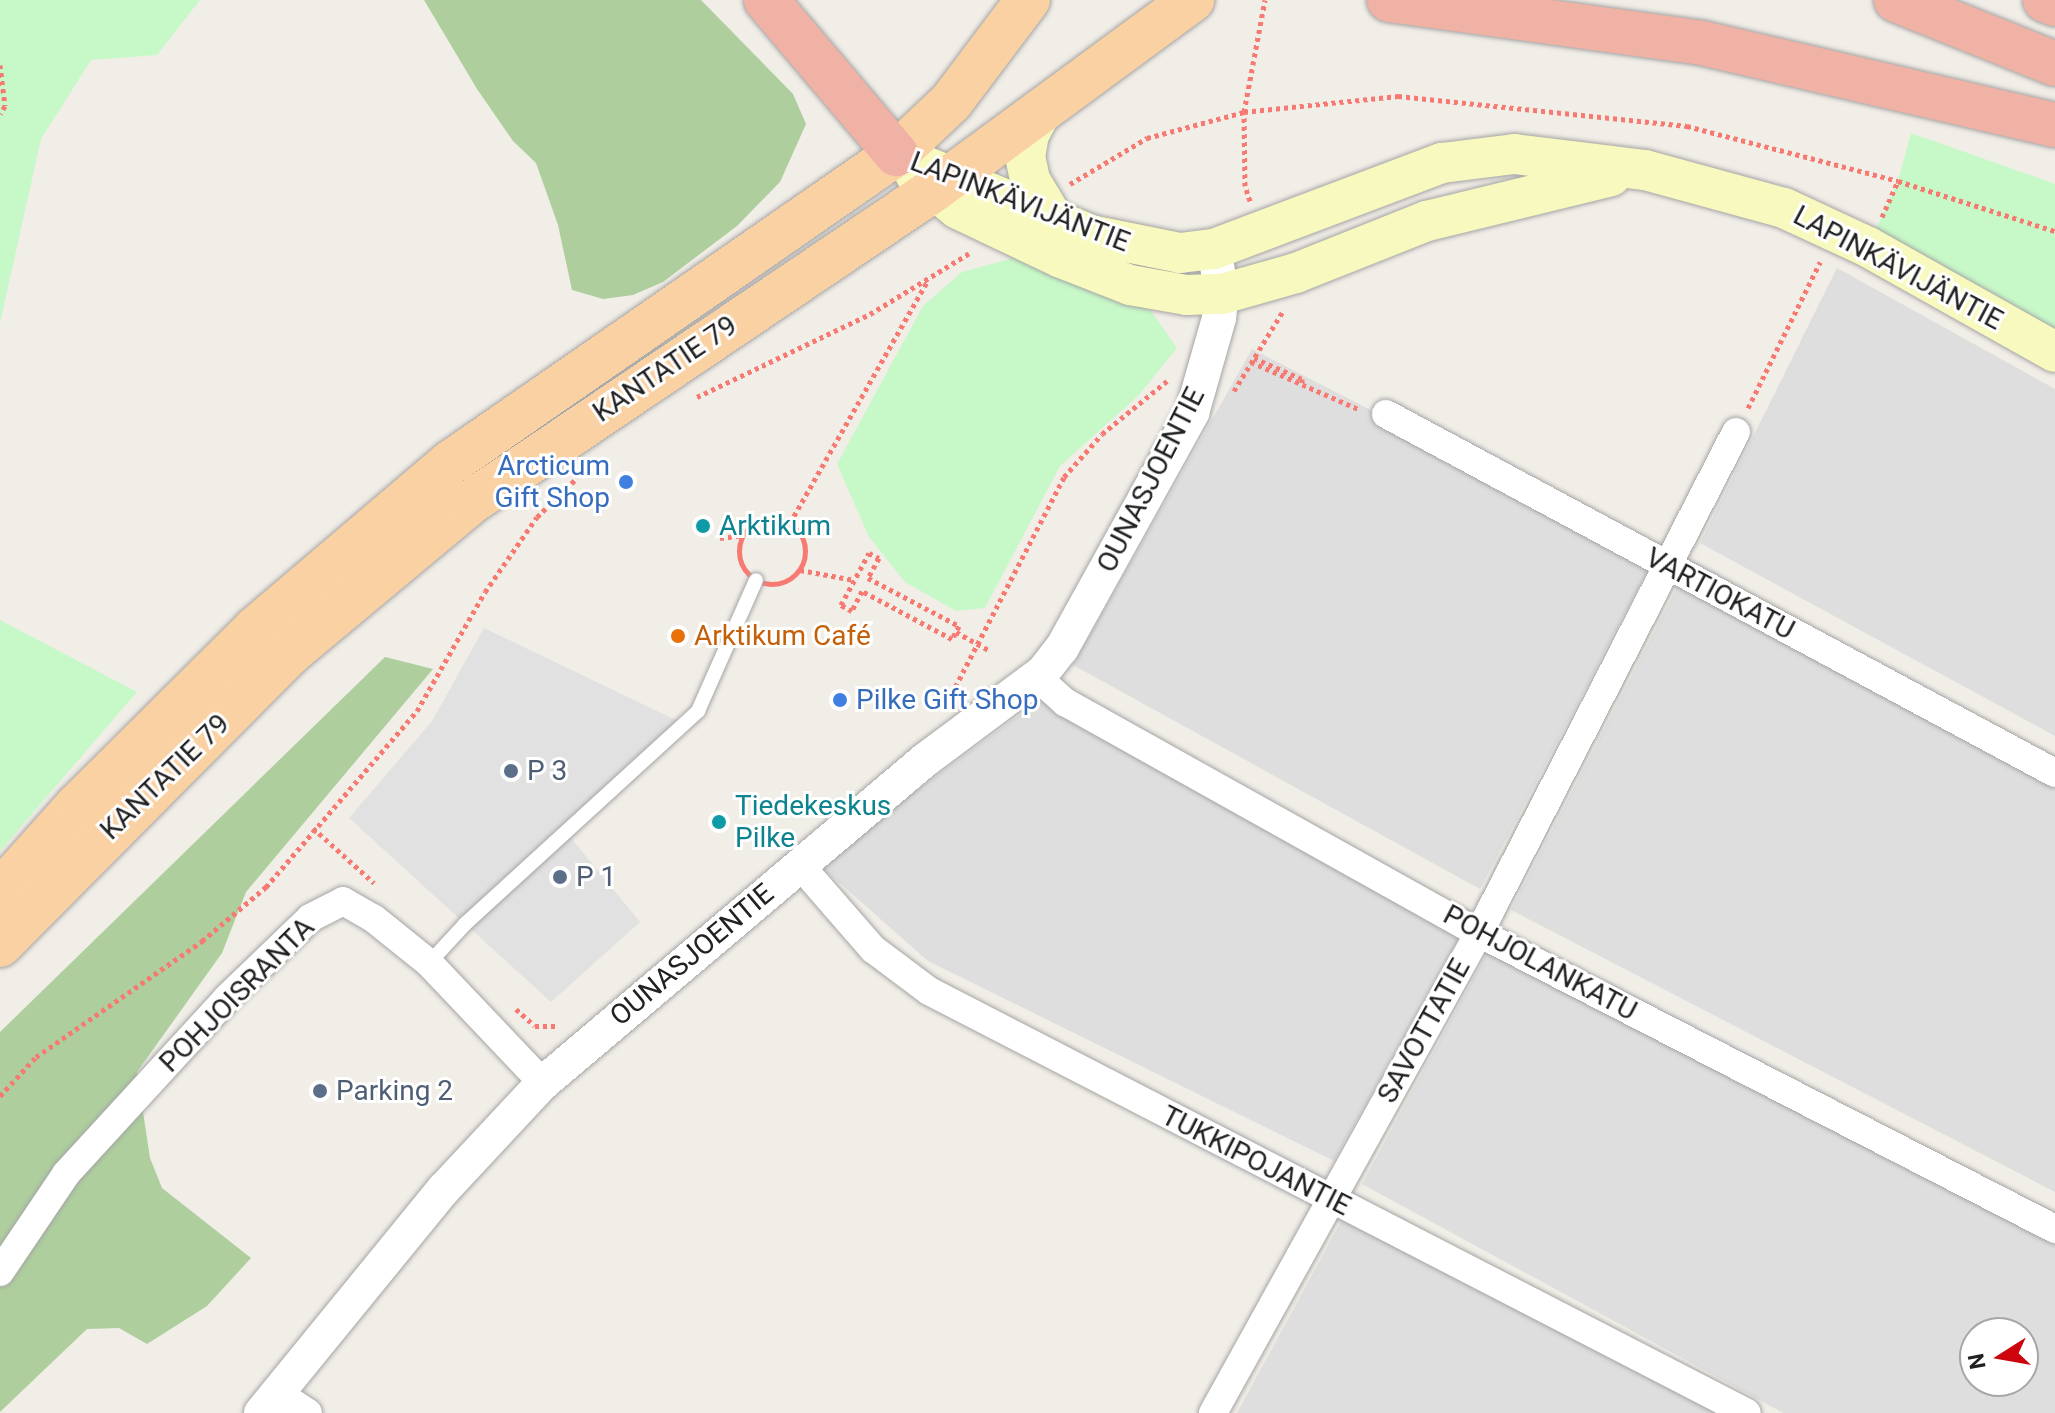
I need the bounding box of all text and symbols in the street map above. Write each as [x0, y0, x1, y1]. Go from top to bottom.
street label: LAPINKÄVIJÄNTIE [906, 145, 1134, 259]
street label: LAPINKÄVIJÄNTIE [1788, 199, 2008, 337]
street label: KANTATIE 79 [587, 309, 743, 429]
street label: OUNASJOENTIE [1090, 382, 1212, 578]
place label: Arcticum Gift Shop [495, 449, 610, 515]
marker: Arcticum Gift Shop [617, 473, 635, 491]
place label: Arktikum [719, 509, 831, 543]
marker: Arktikum [694, 517, 712, 535]
street label: VARTIOKATU [1640, 541, 1800, 647]
place label: Arktikum Café [694, 619, 871, 653]
marker: Arktikum Café [669, 627, 687, 645]
place label: Pilke Gift Shop [856, 683, 1038, 717]
marker: Pilke Gift Shop [831, 691, 849, 709]
street label: KANTATIE 79 [94, 707, 236, 847]
place label: P 3 [527, 754, 567, 788]
marker: P 3 [502, 762, 520, 780]
place label: Tiedekeskus Pilke [735, 789, 891, 855]
marker: Tiedekeskus Pilke [710, 813, 728, 831]
place label: P 1 [576, 860, 616, 894]
marker: P 1 [551, 868, 569, 886]
street label: OUNASJOENTIE [603, 877, 781, 1033]
street label: POHJOLANKATU [1438, 898, 1642, 1028]
street label: POHJOISRANTA [153, 911, 321, 1079]
street label: SAVOTTATIE [1371, 953, 1477, 1109]
place label: Parking 2 [336, 1074, 453, 1108]
marker: Parking 2 [311, 1082, 329, 1100]
street label: TUKKIPOJANTIE [1156, 1099, 1356, 1223]
north arrow [1959, 1317, 2039, 1397]
text: N [1963, 1351, 1991, 1371]

